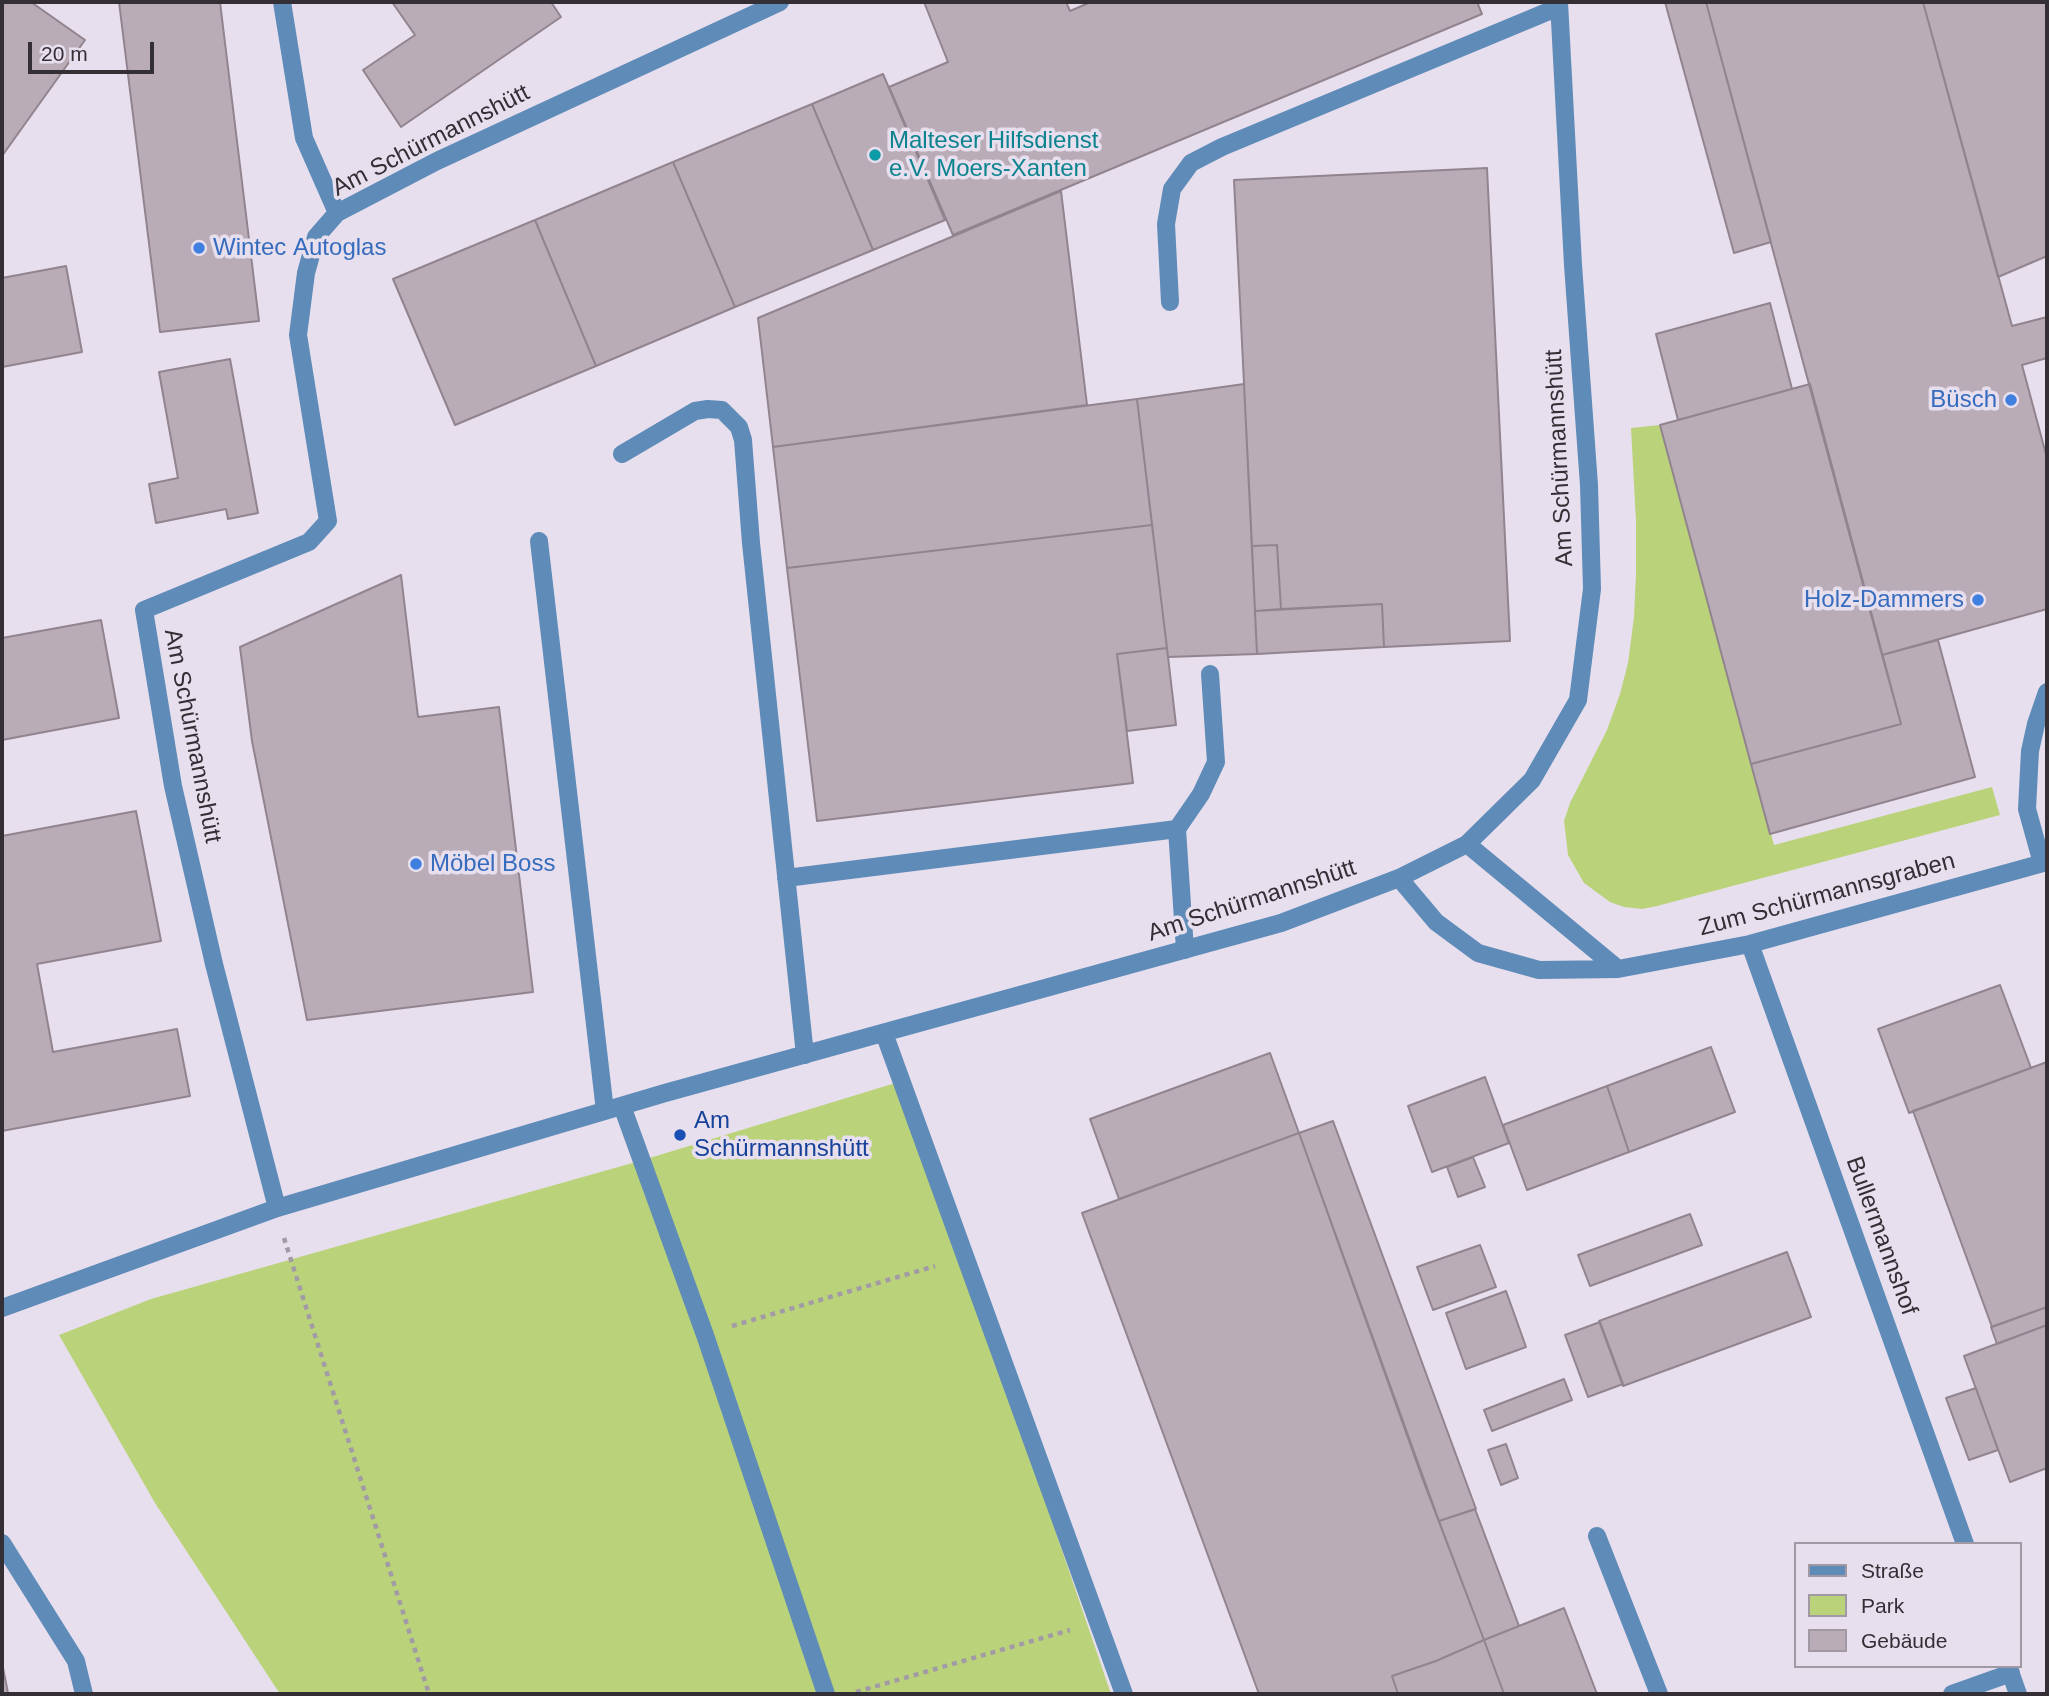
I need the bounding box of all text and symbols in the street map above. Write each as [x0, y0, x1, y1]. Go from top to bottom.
scale bar [32, 28, 158, 72]
text: 20 m [41, 42, 88, 65]
street label: Am Schürmannshütt [328, 79, 534, 203]
place label: Malteser Hilfsdienst e.V. Moers-Xanten [889, 127, 1098, 183]
marker: Malteser Hilfsdienst e.V. Moers-Xanten [867, 147, 883, 163]
place label: Wintec Autoglas [213, 234, 386, 262]
marker: Wintec Autoglas [191, 240, 207, 256]
street label: Am Schürmannshütt [1540, 349, 1580, 567]
place label: Büsch [1930, 386, 1997, 414]
marker: Büsch [2003, 392, 2019, 408]
place label: Holz-Dammers [1804, 586, 1964, 614]
marker: Holz-Dammers [1970, 592, 1986, 608]
street label: Am Schürmannshütt [157, 627, 227, 845]
street label: Zum Schürmannsgraben [1696, 847, 1958, 943]
place label: Möbel Boss [430, 850, 555, 878]
street label: Am Schürmannshütt [1144, 854, 1360, 948]
marker: Möbel Boss [408, 856, 424, 872]
place label: Am Schürmannshütt [694, 1107, 869, 1163]
marker: Am Schürmannshütt [672, 1127, 688, 1143]
street label: Bullermannshof [1839, 1153, 1923, 1319]
legend [1794, 1542, 2021, 1668]
text: Straße [1861, 1559, 1924, 1582]
text: Park [1861, 1594, 1904, 1617]
text: Gebäude [1861, 1629, 1947, 1652]

